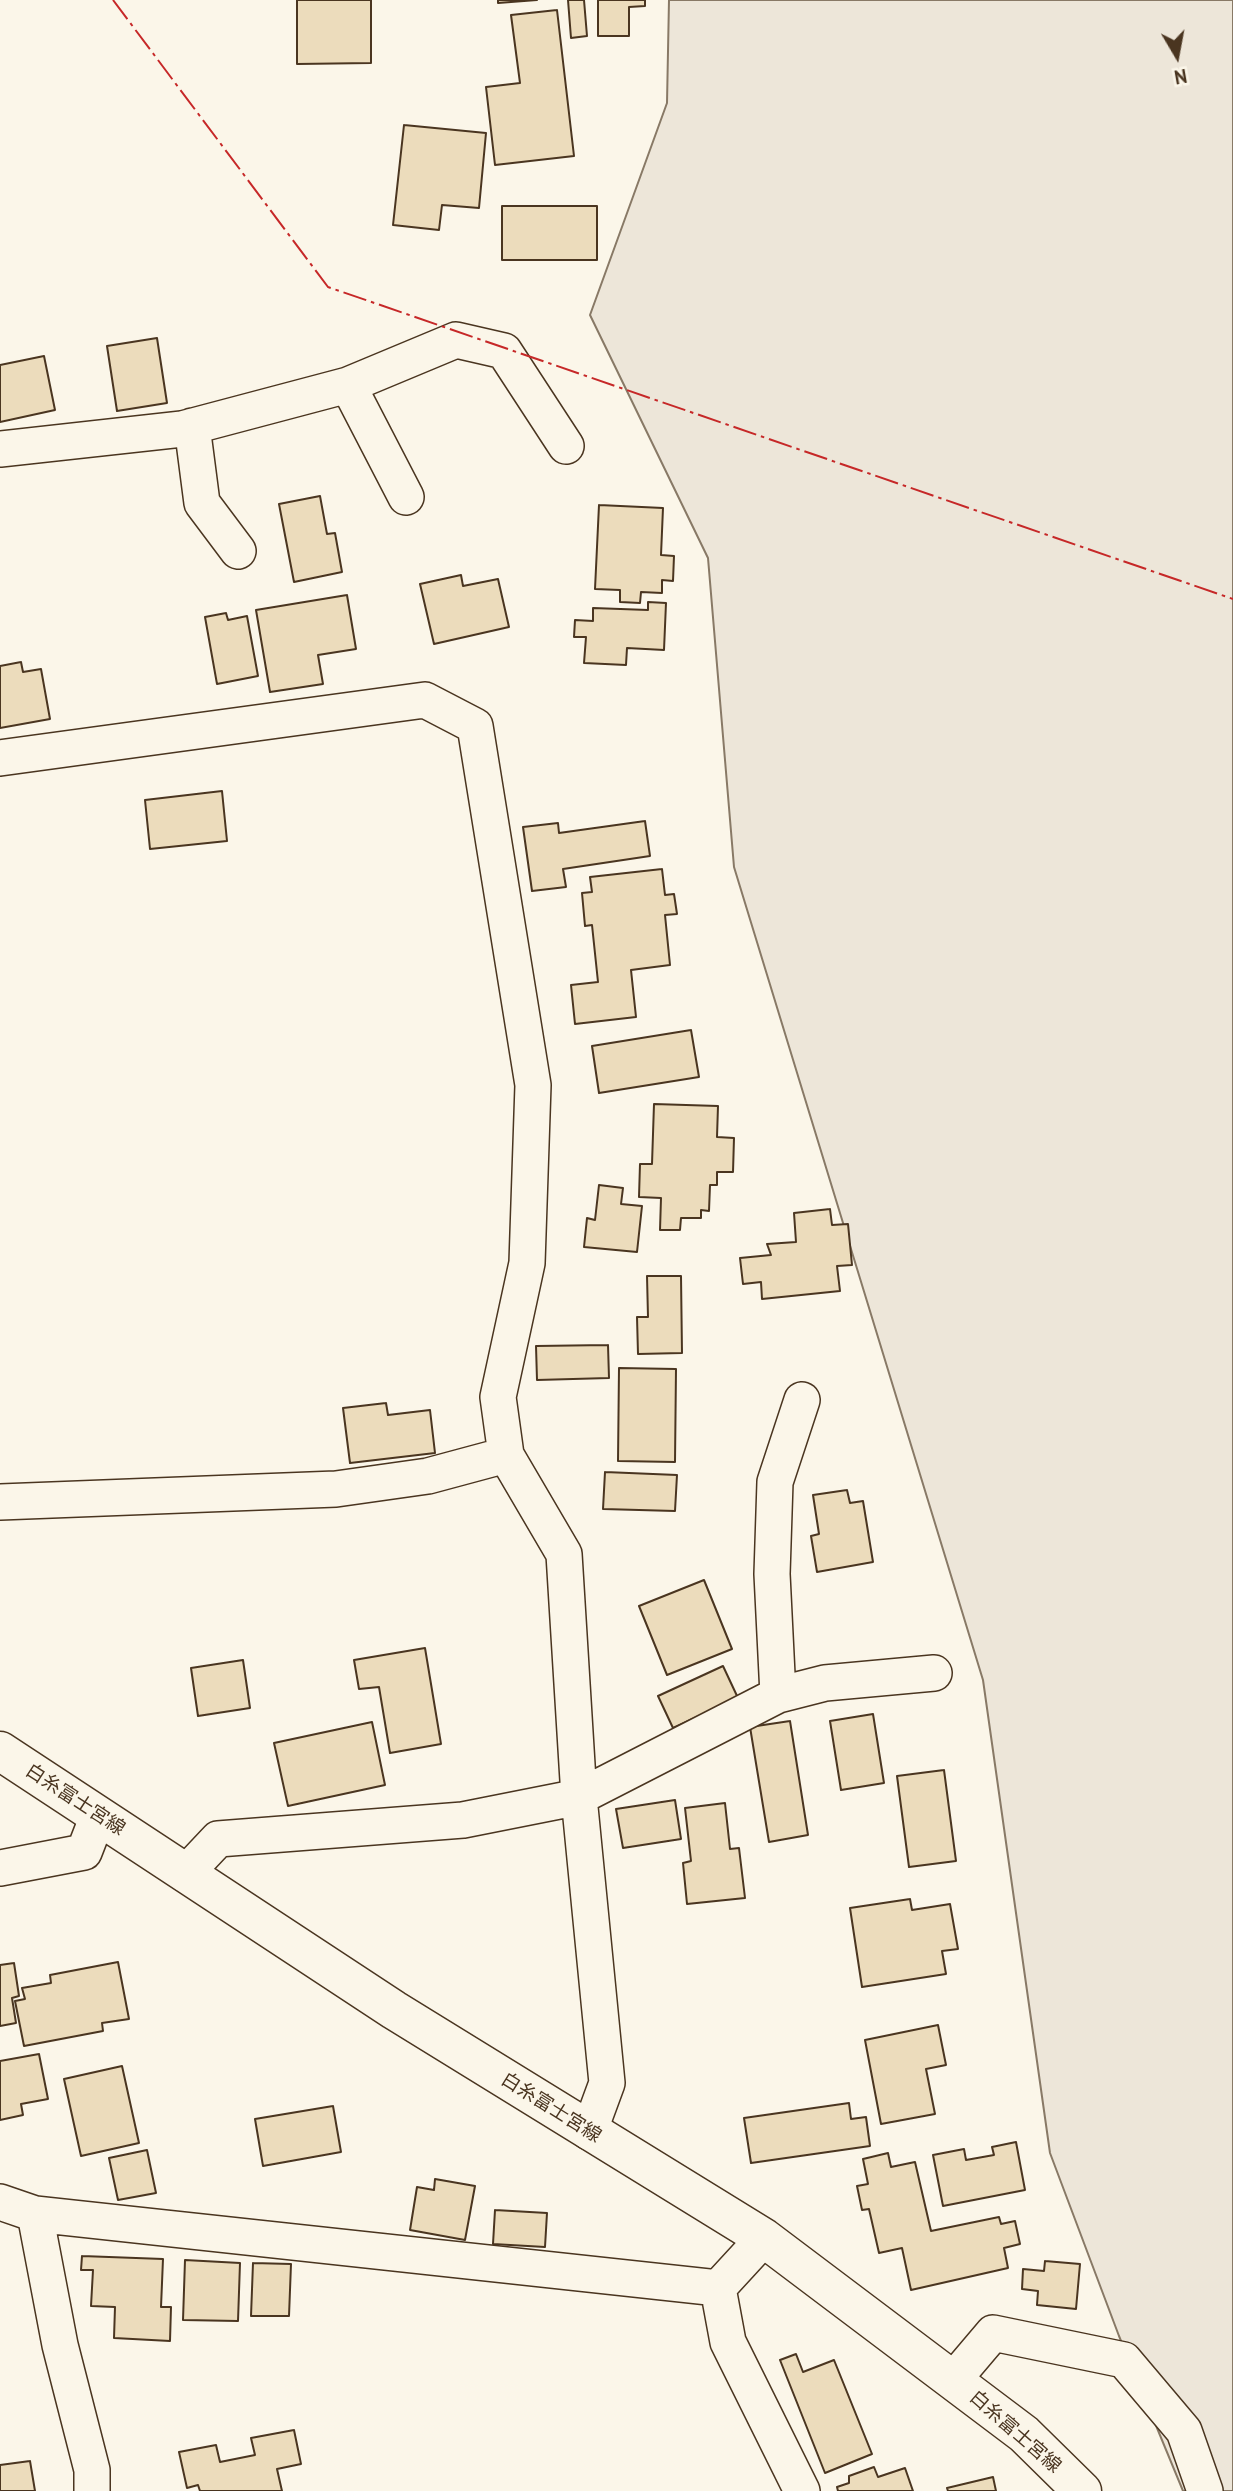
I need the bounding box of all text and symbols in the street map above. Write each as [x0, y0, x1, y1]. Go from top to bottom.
north arrow [1142, 21, 1212, 91]
text: N [1172, 64, 1189, 90]
street label: 白糸富士宮線 [21, 1759, 129, 1841]
street label: 白糸富士宮線 [497, 2068, 605, 2148]
street label: 白糸富士宮線 [965, 2386, 1065, 2478]

